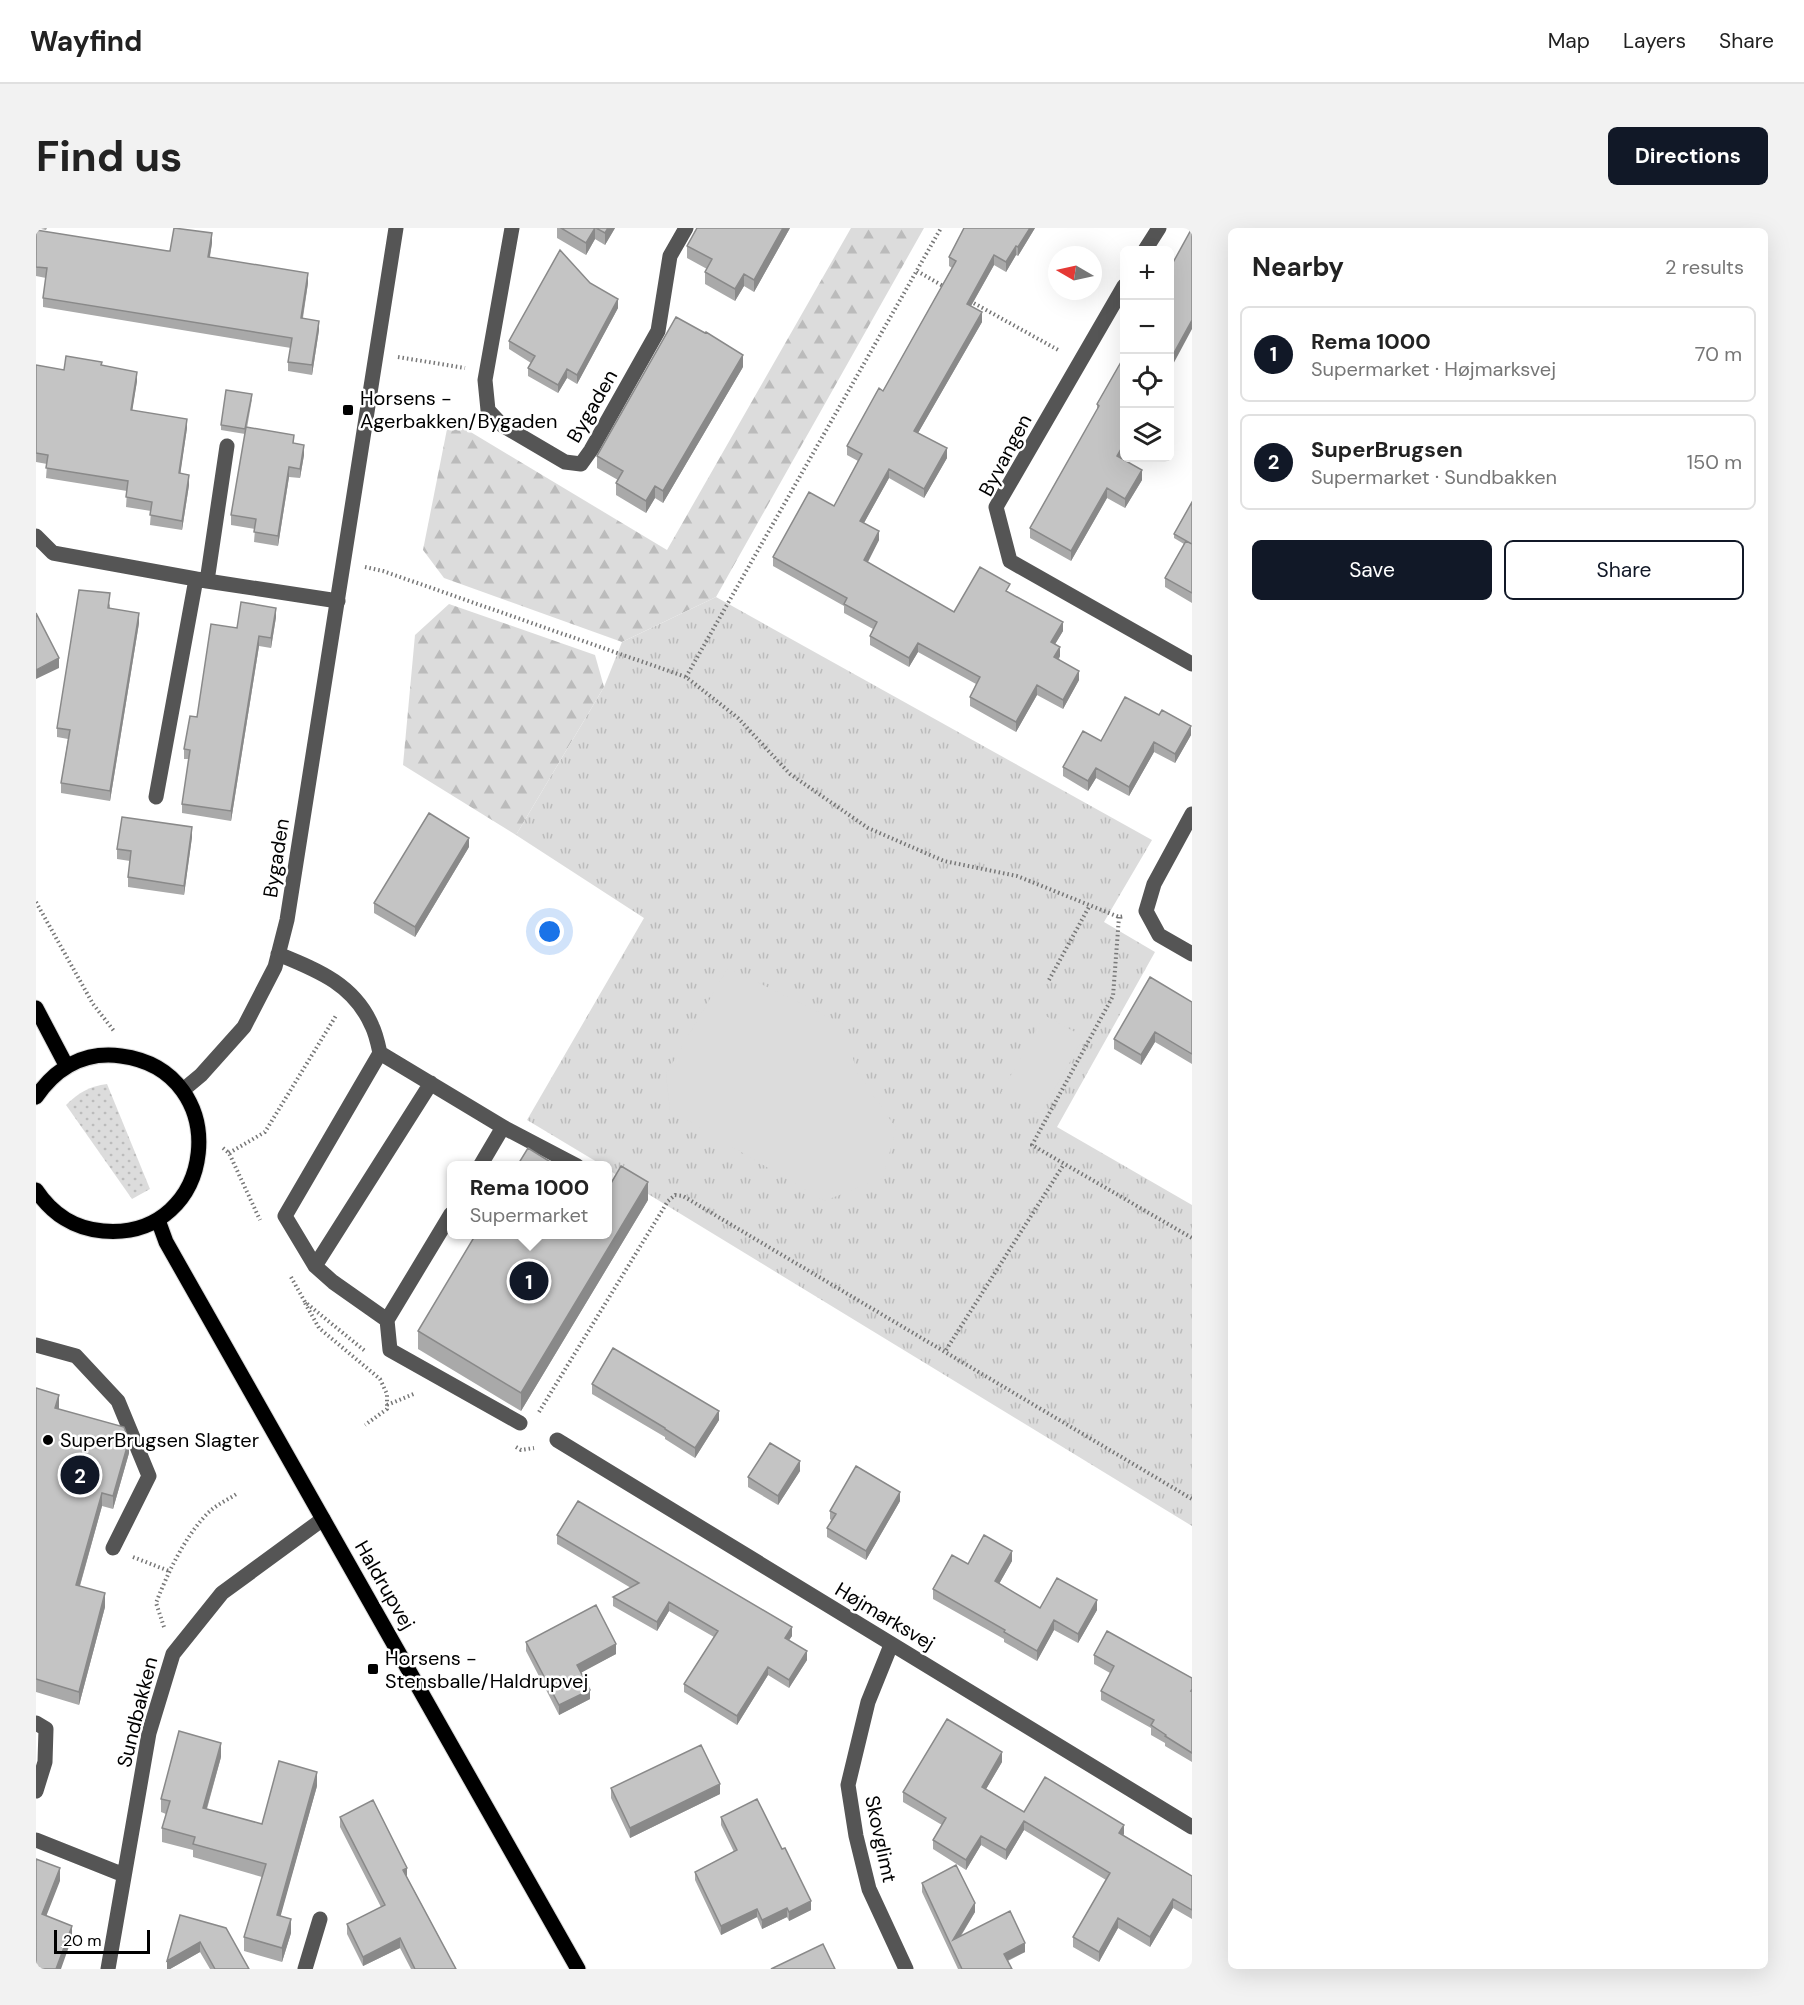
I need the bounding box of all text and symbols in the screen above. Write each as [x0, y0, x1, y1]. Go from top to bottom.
text: Wayfind [30, 23, 142, 60]
text: Map [1548, 27, 1590, 55]
text: Layers [1623, 27, 1686, 55]
text: Share [1719, 27, 1774, 55]
button: Directions [1608, 127, 1768, 185]
text: Find us [36, 129, 182, 184]
north arrow [1048, 246, 1102, 300]
map controls [1120, 246, 1174, 462]
button: + [1120, 246, 1174, 300]
text: Nearby [1252, 250, 1344, 284]
text: 2 results [1665, 254, 1744, 280]
button: − [1120, 300, 1174, 354]
text: Rema 1000 [1311, 327, 1431, 356]
text: 1 [1270, 341, 1277, 367]
text: 70 m [1695, 341, 1742, 367]
button: locate [1120, 354, 1174, 408]
text: Supermarket · Højmarksvej [1311, 356, 1556, 382]
street label: Bygaden [561, 365, 623, 447]
place label: Horsens - Agerbakken/Bygaden [360, 385, 557, 434]
marker: Horsens - Agerbakken/Bygaden [341, 403, 355, 417]
button: layers [1120, 408, 1174, 462]
street label: Byvangen [973, 410, 1037, 500]
text: SuperBrugsen [1311, 435, 1463, 464]
text: 2 [1268, 449, 1279, 475]
text: 150 m [1687, 449, 1742, 475]
text: Supermarket · Sundbakken [1311, 464, 1557, 490]
button: Save [1252, 540, 1492, 600]
button: Share [1504, 540, 1744, 600]
street label: Bygaden [257, 816, 295, 900]
your location [535, 917, 564, 946]
popup [447, 1161, 612, 1239]
text: Rema 1000 [470, 1173, 589, 1202]
text: Supermarket [470, 1202, 588, 1228]
pin: 1 [510, 1258, 548, 1304]
place label: SuperBrugsen Slagter [60, 1427, 259, 1453]
marker: SuperBrugsen Slagter [41, 1433, 55, 1447]
pin: 2 [60, 1452, 99, 1498]
street label: Haldrupvej [349, 1536, 421, 1634]
street label: Højmarksvej [830, 1576, 940, 1656]
place label: Horsens - Stensballe/Haldrupvej [385, 1645, 588, 1694]
street label: Sundbakken [111, 1654, 163, 1770]
marker: Horsens - Stensballe/Haldrupvej [366, 1662, 380, 1676]
street label: Skovglimt [859, 1793, 903, 1885]
scale bar [54, 1927, 150, 1954]
text: 20 m [63, 1930, 102, 1951]

